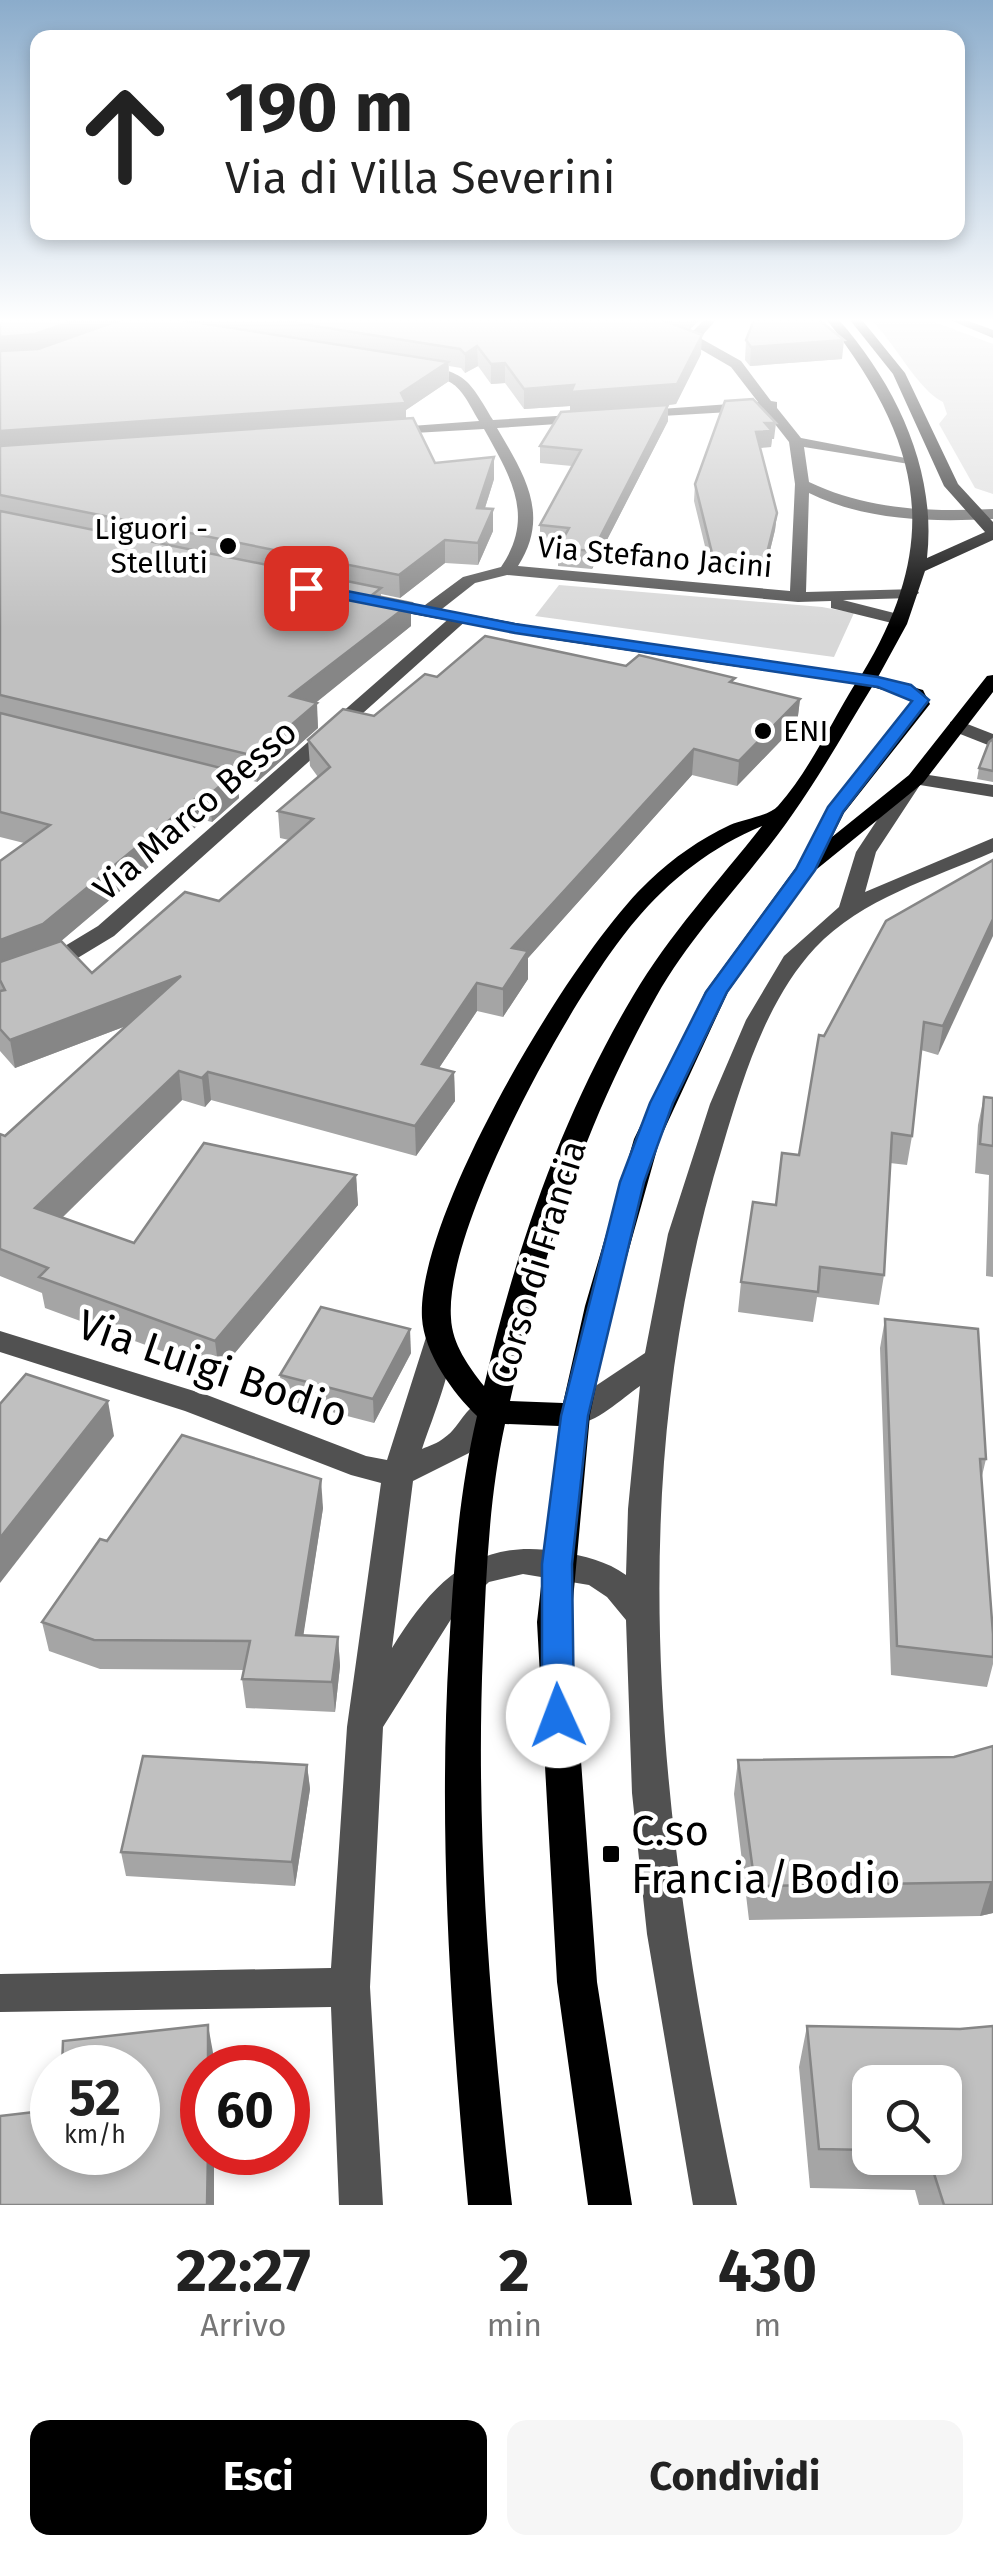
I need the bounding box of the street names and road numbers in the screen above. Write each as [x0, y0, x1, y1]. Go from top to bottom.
street label: Via Stefano Jacini [536, 529, 774, 585]
street label: Via Marco Besso [85, 710, 305, 910]
street label: Corso di Francia [481, 1135, 595, 1389]
street label: Via Luigi Bodio [71, 1299, 354, 1439]

